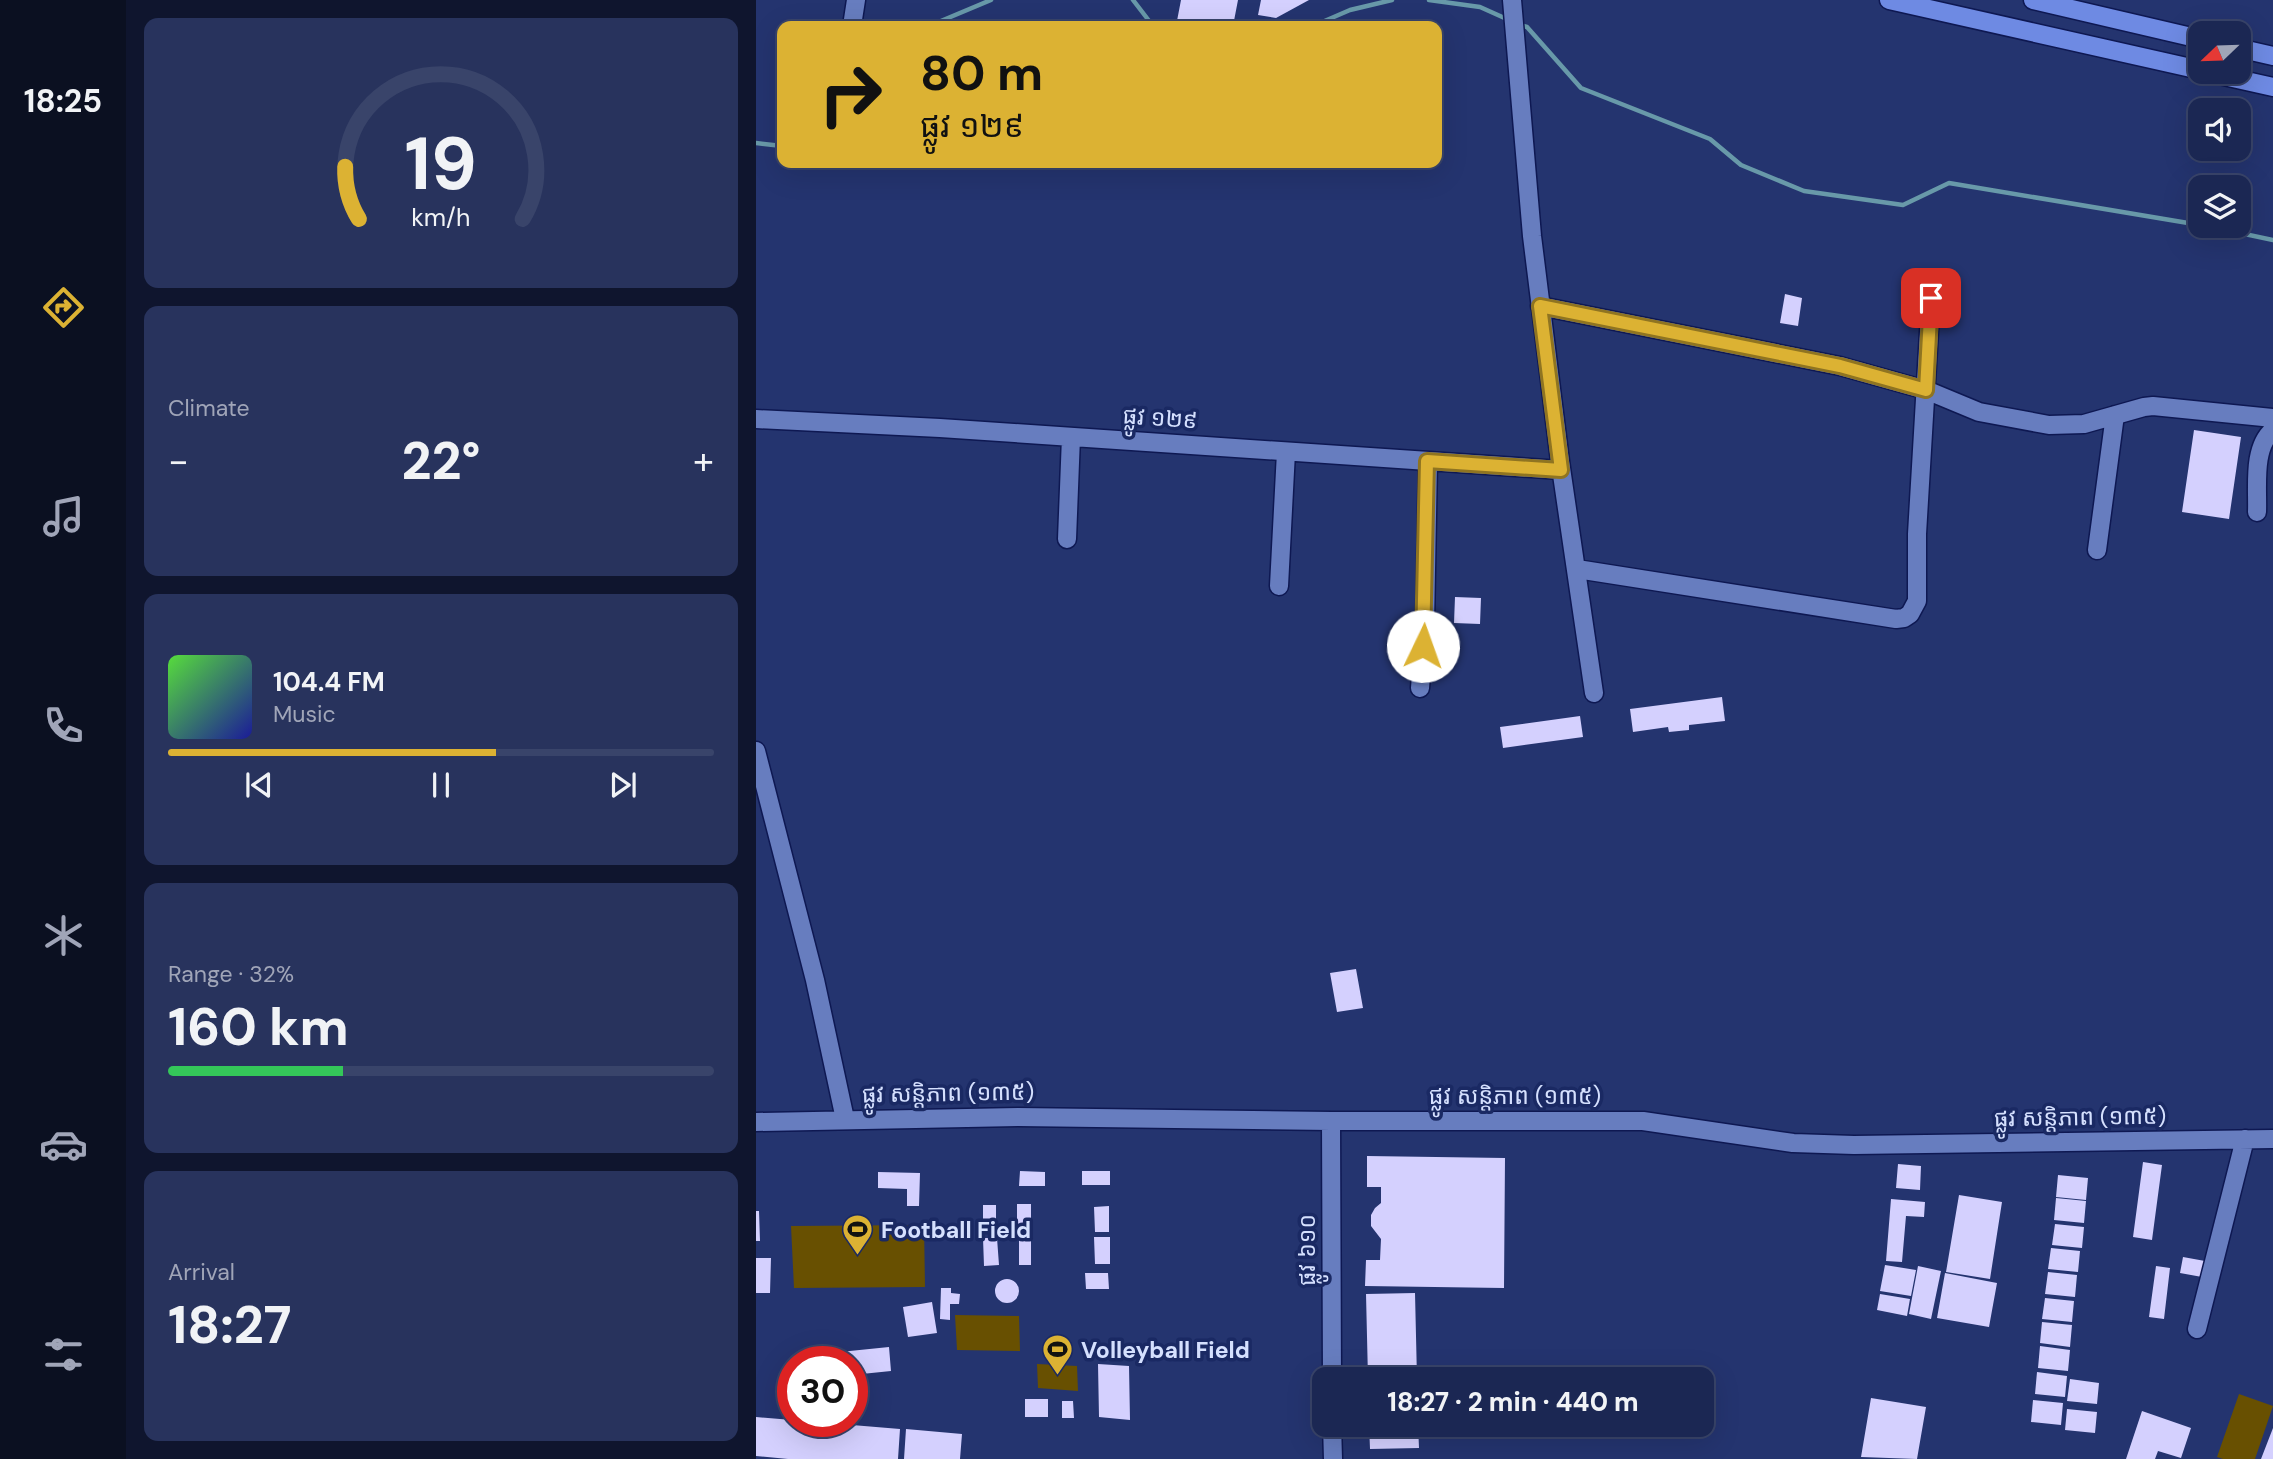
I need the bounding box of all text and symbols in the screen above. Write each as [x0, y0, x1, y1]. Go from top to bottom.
north arrow [2188, 21, 2250, 84]
map controls [2188, 21, 2251, 238]
text: 80 m [920, 41, 1043, 105]
icon: right [805, 49, 896, 140]
text: 18:25 [24, 80, 102, 122]
button: sound [2188, 98, 2251, 161]
text: ផ្លូវ ១២៩ [920, 105, 1024, 147]
text: 19 [405, 117, 477, 212]
button: layers [2188, 175, 2251, 238]
text: km/h [411, 201, 471, 234]
pin [1901, 268, 1961, 328]
icon: arrive [1912, 279, 1950, 317]
icon: directions [39, 283, 88, 332]
text: Climate [168, 393, 250, 423]
street label: ផ្លូវ ១២៩ [1121, 400, 1198, 442]
text: 22° [401, 427, 481, 495]
text: − [168, 436, 189, 486]
text: + [693, 436, 714, 486]
icon: music [39, 492, 88, 541]
position arrow [1386, 609, 1460, 683]
text: 104.4 FM [273, 665, 385, 699]
text: Music [273, 699, 336, 729]
icon: phone [39, 701, 88, 750]
icon: previous [240, 766, 278, 804]
icon: pause [422, 766, 460, 804]
icon: next [604, 766, 642, 804]
icon: climate [39, 911, 88, 960]
text: Range · 32% [168, 959, 294, 989]
text: 160 km [168, 993, 349, 1061]
street label: ផ្លូវ សន្តិភាព (១៣៥) [862, 1076, 1035, 1116]
street label: ផ្លូវ សន្តិភាព (១៣៥) [1429, 1081, 1601, 1118]
street label: ផ្លូវ សន្តិភាព (១៣៥) [1994, 1100, 2167, 1140]
icon: car [39, 1120, 88, 1169]
sports icon: Football Field [841, 1213, 875, 1257]
street label: ផ្លូវ ៦១០ [1292, 1214, 1329, 1286]
place label: Football Field [881, 1215, 1031, 1245]
text: Arrival [168, 1257, 235, 1287]
text: 18:27 [168, 1291, 291, 1359]
icon: filters [39, 1330, 88, 1379]
sports icon: Volleyball Field [1041, 1333, 1075, 1377]
place label: Volleyball Field [1081, 1335, 1250, 1365]
speed limit sign: 30 [777, 1346, 868, 1437]
text: 18:27 · 2 min · 440 m [1387, 1385, 1639, 1419]

